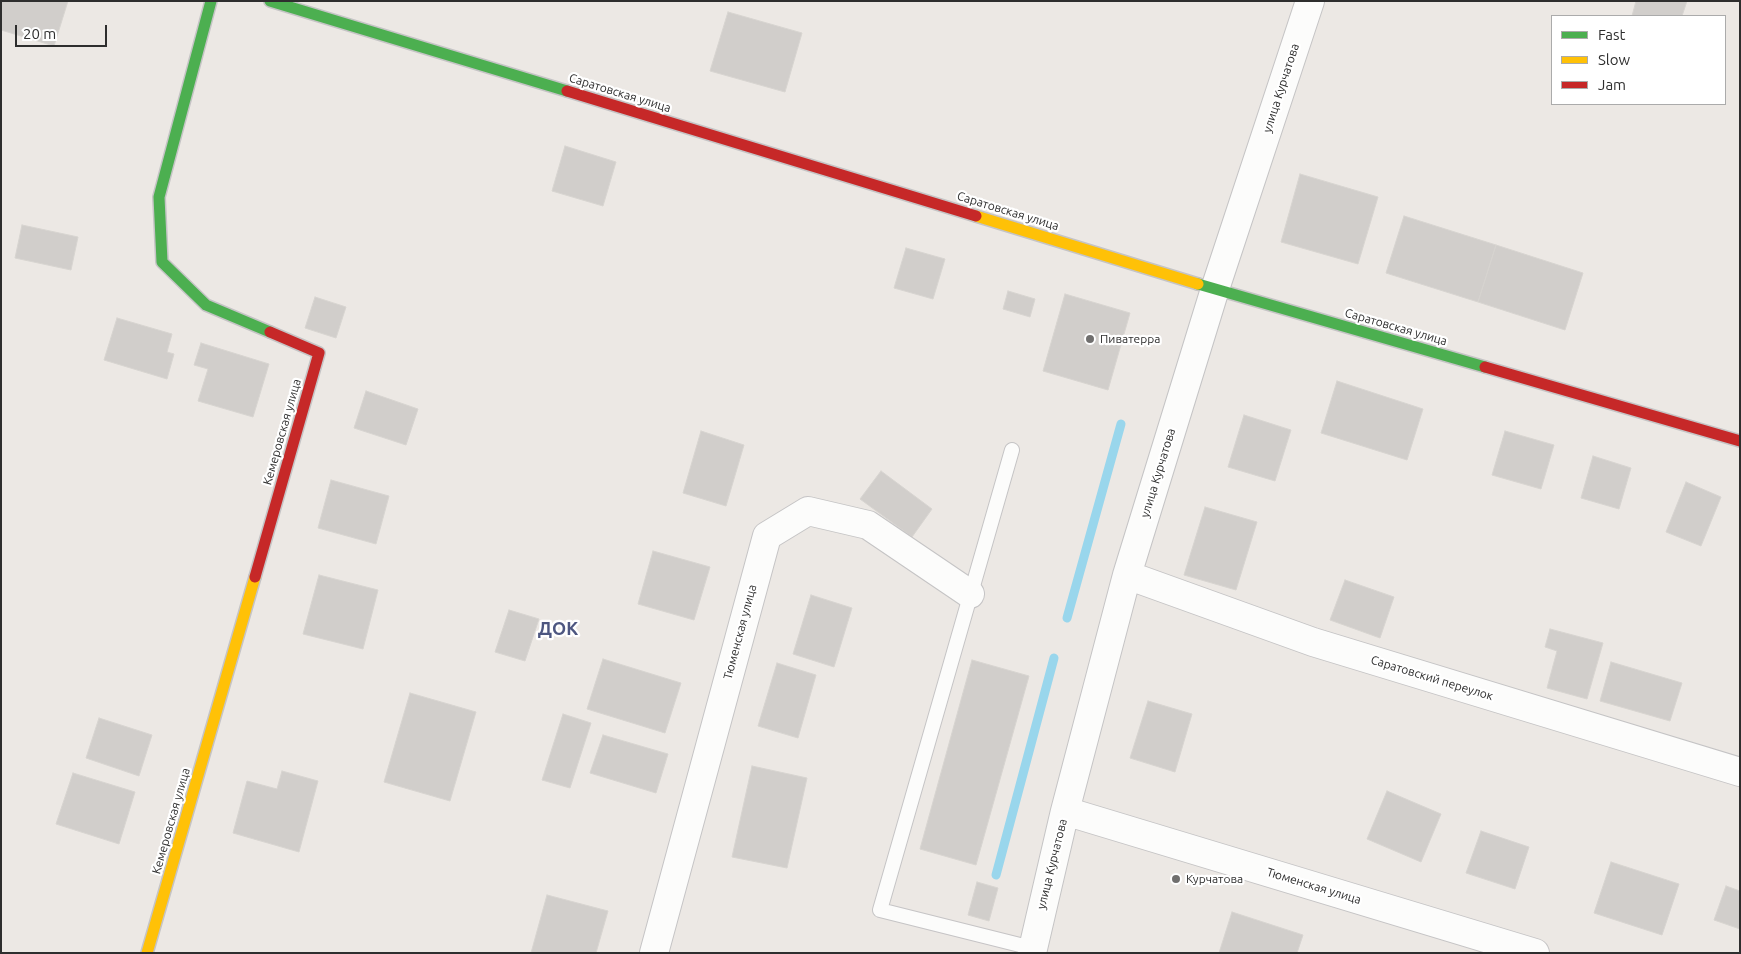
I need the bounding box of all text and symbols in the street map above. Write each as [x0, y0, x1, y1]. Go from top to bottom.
scale bar [18, 15, 110, 47]
legend [1551, 15, 1726, 105]
text: 20 m [23, 25, 56, 42]
text: Fast [1598, 26, 1625, 43]
street label: улица Курчатова [1260, 42, 1302, 134]
text: Slow [1598, 51, 1630, 68]
street label: Саратовская улица [567, 71, 673, 115]
text: Jam [1598, 76, 1626, 93]
street label: Саратовская улица [955, 189, 1061, 233]
street label: Саратовская улица [1343, 306, 1449, 348]
place label: Пиватерра [1100, 332, 1160, 346]
marker: Пиватерра [1084, 333, 1096, 345]
street label: Кемеровская улица [260, 377, 304, 487]
street label: улица Курчатова [1138, 426, 1178, 520]
street label: Тюменская улица [720, 583, 760, 681]
district label: ДОК [538, 618, 578, 640]
street label: Саратовский переулок [1369, 652, 1495, 704]
street label: Кемеровская улица [149, 766, 193, 876]
street label: улица Курчатова [1034, 817, 1070, 911]
street label: Тюменская улица [1265, 865, 1363, 907]
place label: Курчатова [1186, 872, 1243, 886]
marker: Курчатова [1170, 873, 1182, 885]

